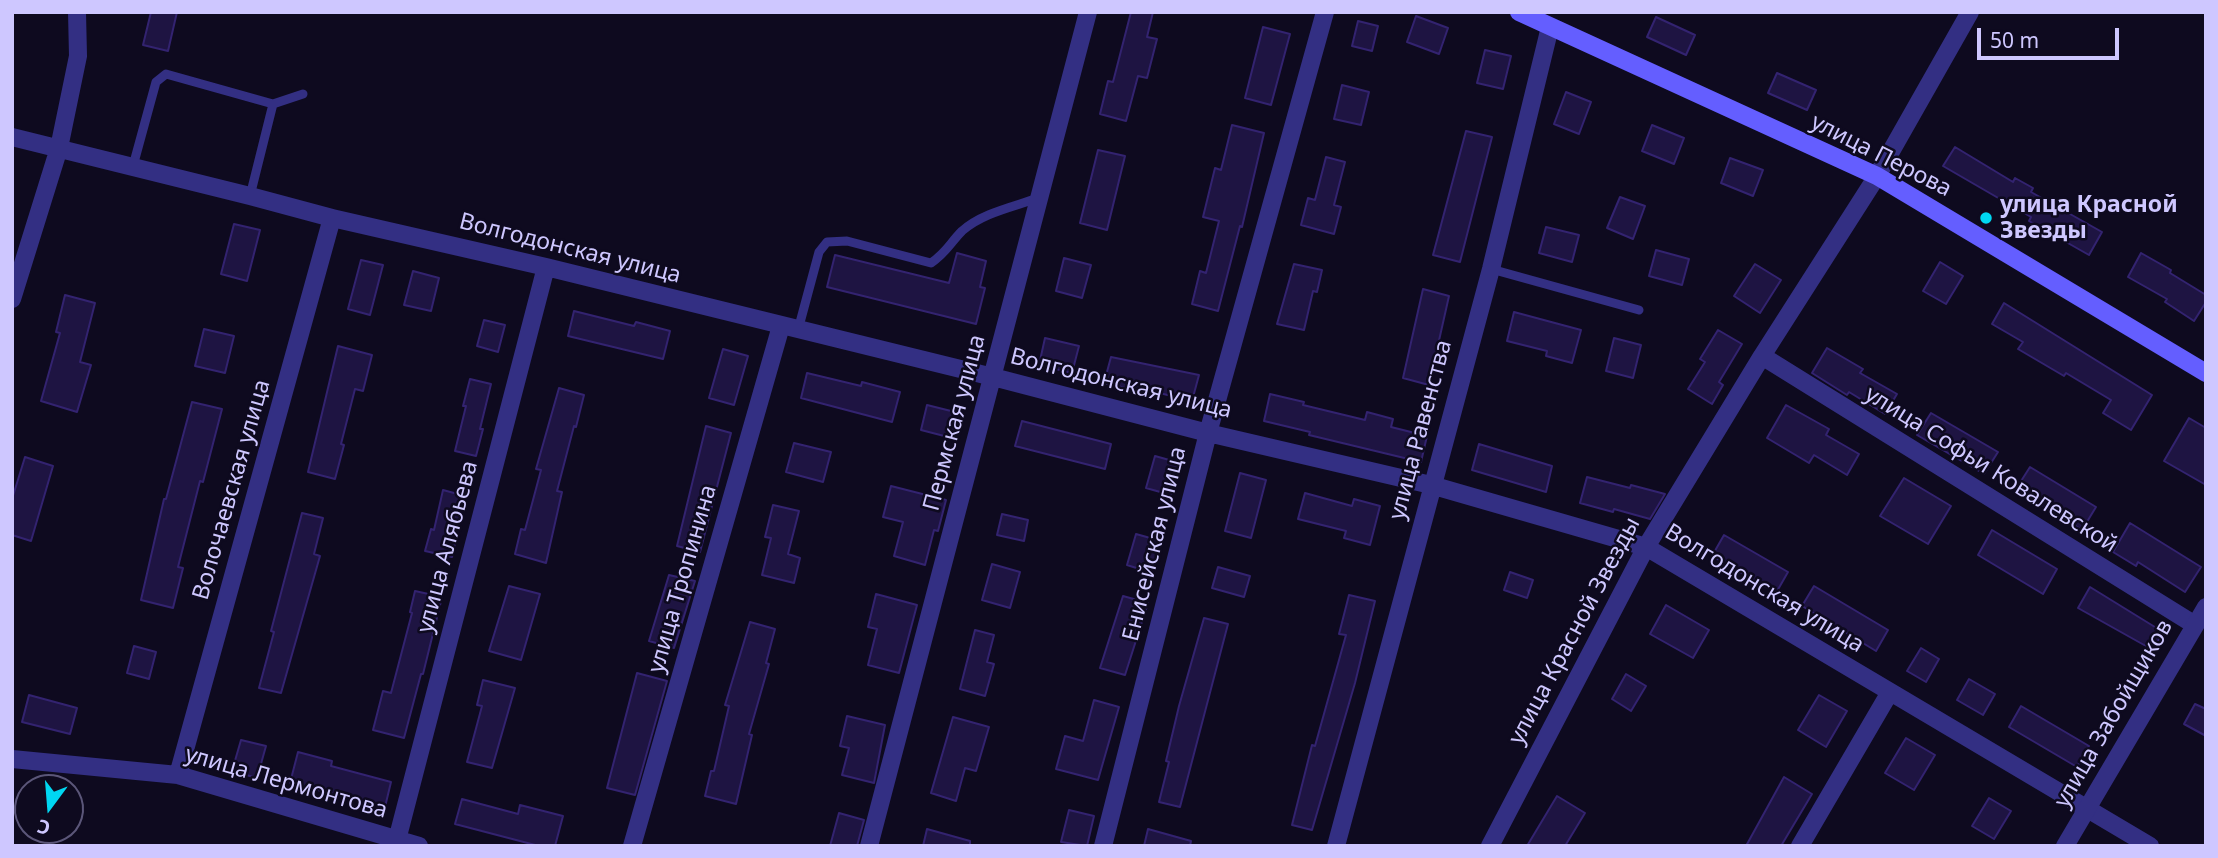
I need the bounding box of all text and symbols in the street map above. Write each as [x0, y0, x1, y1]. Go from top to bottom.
scale bar [1980, 14, 2122, 58]
text: 50 m [1990, 26, 2039, 54]
street label: улица Перова [1806, 109, 1956, 203]
place label: улица Красной Звезды [2000, 191, 2178, 245]
street label: Волгодонская улица [456, 208, 684, 290]
marker: улица Красной Звезды [1978, 210, 1994, 226]
street label: Пермская улица [918, 332, 992, 514]
street label: улица Равенства [1384, 337, 1458, 523]
street label: Волгодонская улица [1007, 343, 1235, 425]
street label: Волочаевская улица [187, 377, 277, 603]
street label: улица Софьи Ковалевской [1860, 381, 2122, 559]
street label: Енисейская улица [1117, 444, 1193, 644]
street label: улица Алябьева [412, 458, 484, 636]
street label: улица Тропинина [643, 482, 723, 676]
street label: улица Красной Звезды [1503, 513, 1647, 749]
street label: Волгодонская улица [1659, 519, 1869, 659]
street label: улица Забойщиков [2049, 615, 2179, 813]
street label: улица Лермонтова [182, 741, 390, 825]
north arrow [14, 774, 84, 844]
text: С [34, 813, 53, 841]

